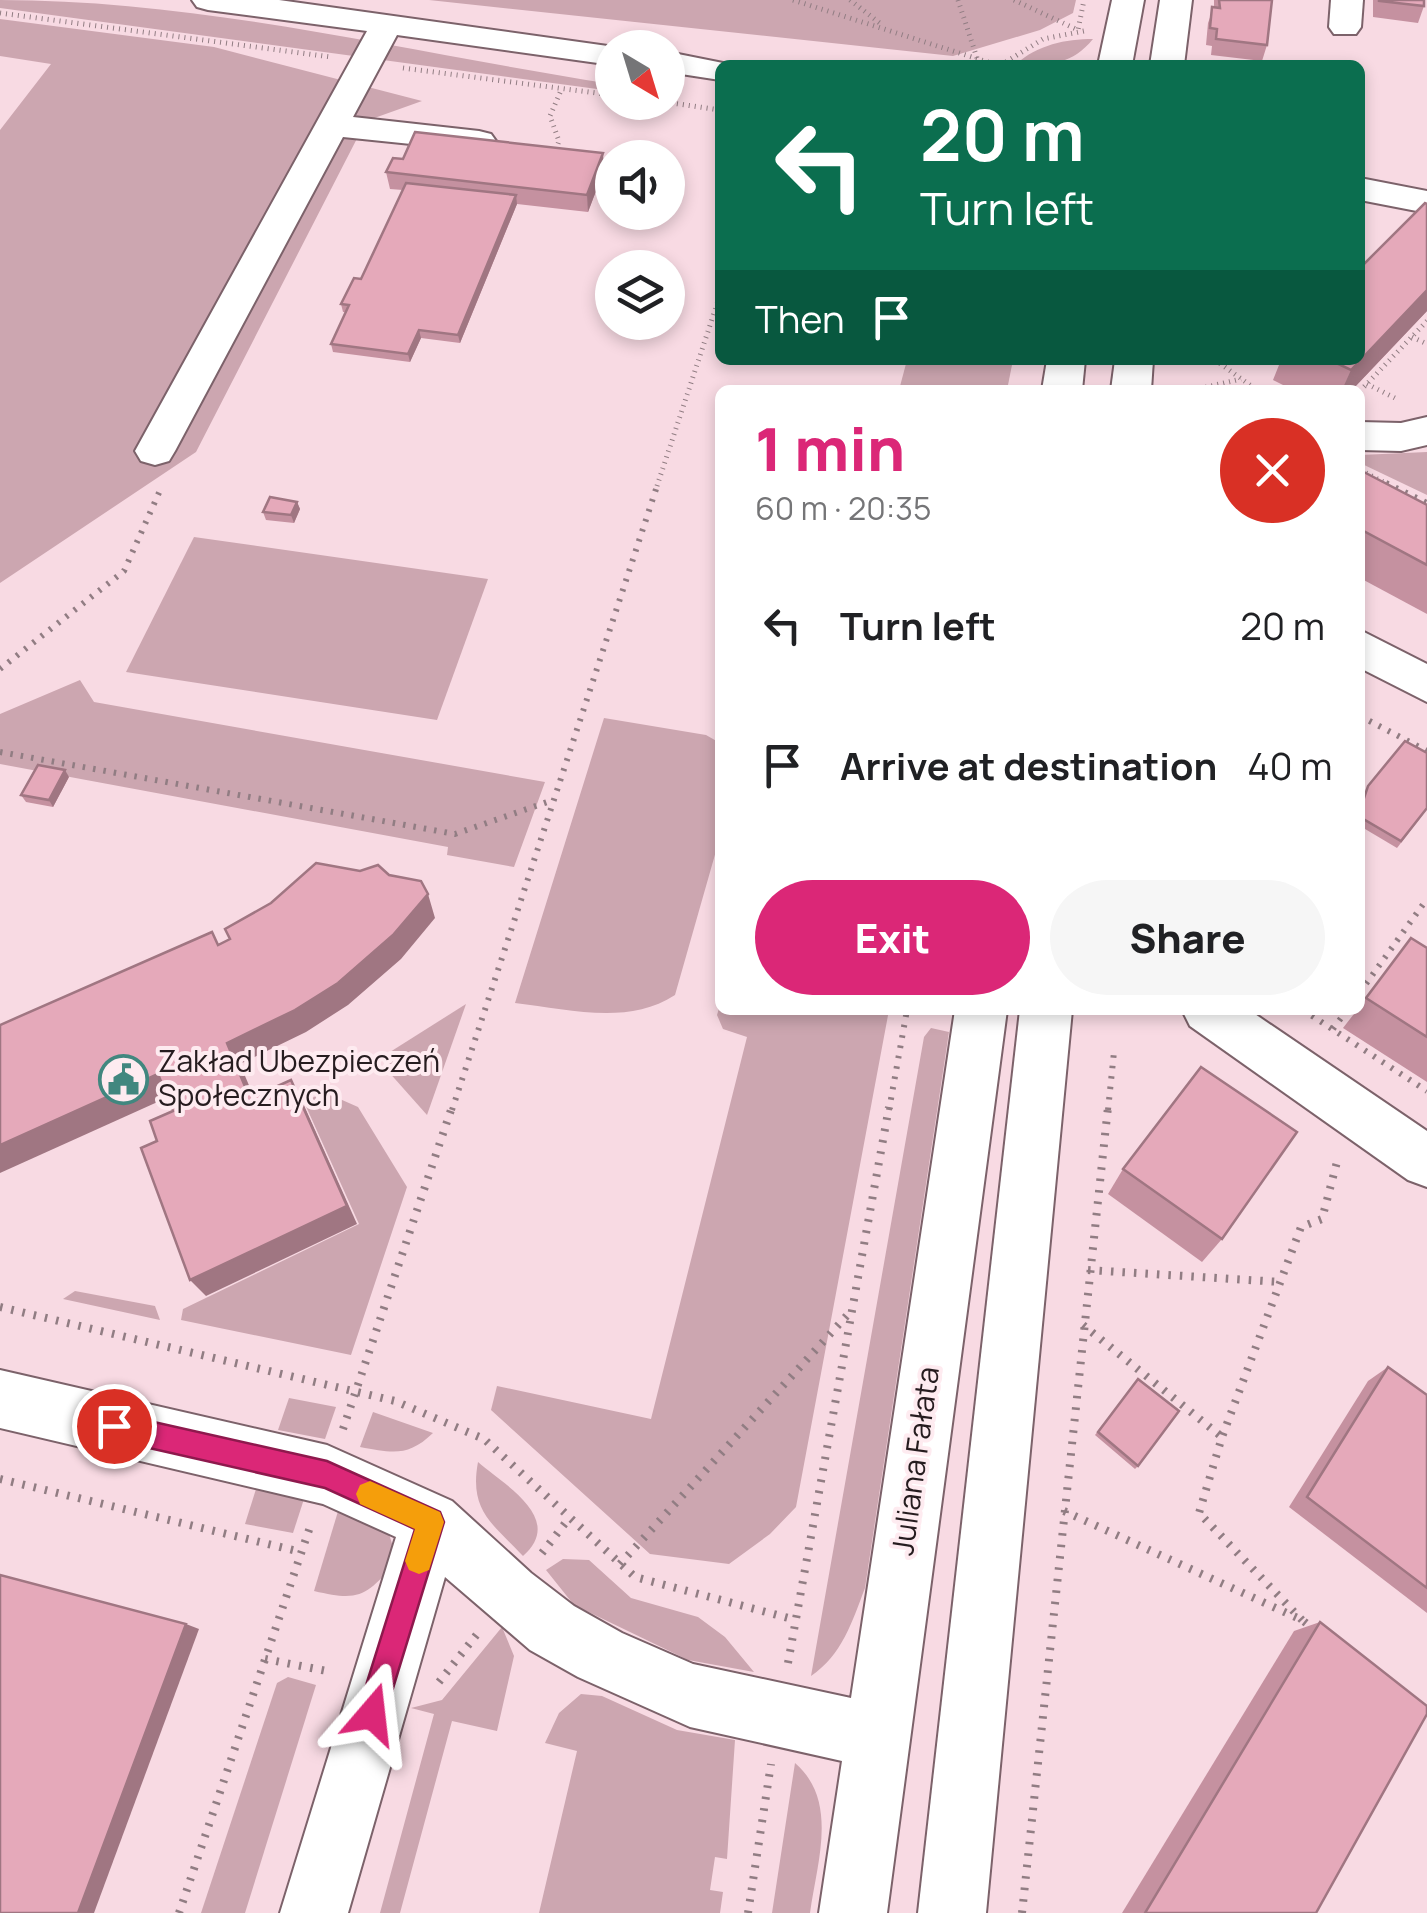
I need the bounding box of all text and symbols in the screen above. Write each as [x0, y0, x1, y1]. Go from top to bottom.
north arrow [595, 30, 685, 120]
map controls [595, 30, 685, 340]
text: 20 m [920, 86, 1085, 182]
icon: left [755, 100, 885, 230]
button: sound [595, 140, 685, 230]
text: Turn left [920, 177, 1094, 239]
button: layers [595, 250, 685, 340]
icon: arrive [864, 290, 919, 345]
text: Then [755, 292, 844, 344]
text: 1 min [755, 407, 905, 489]
button: close [1220, 418, 1325, 523]
text: 60 m · 20:35 [755, 486, 931, 530]
icon: left [755, 598, 810, 653]
text: Turn left [840, 599, 996, 651]
text: 20 m [1240, 599, 1325, 651]
icon: arrive [755, 738, 810, 793]
text: Arrive at destination [840, 739, 1217, 791]
text: 40 m [1247, 739, 1333, 791]
button: Exit [755, 880, 1030, 995]
button: Share [1050, 880, 1325, 995]
place label: Zakład Ubezpieczeń Społecznych [158, 1040, 440, 1115]
public building icon: Zakład Ubezpieczeń Społecznych [97, 1053, 149, 1105]
street label: Juliana Fałata [881, 1364, 948, 1558]
pin [72, 1384, 157, 1469]
icon: arrive [87, 1399, 142, 1454]
position arrow [320, 1662, 424, 1766]

